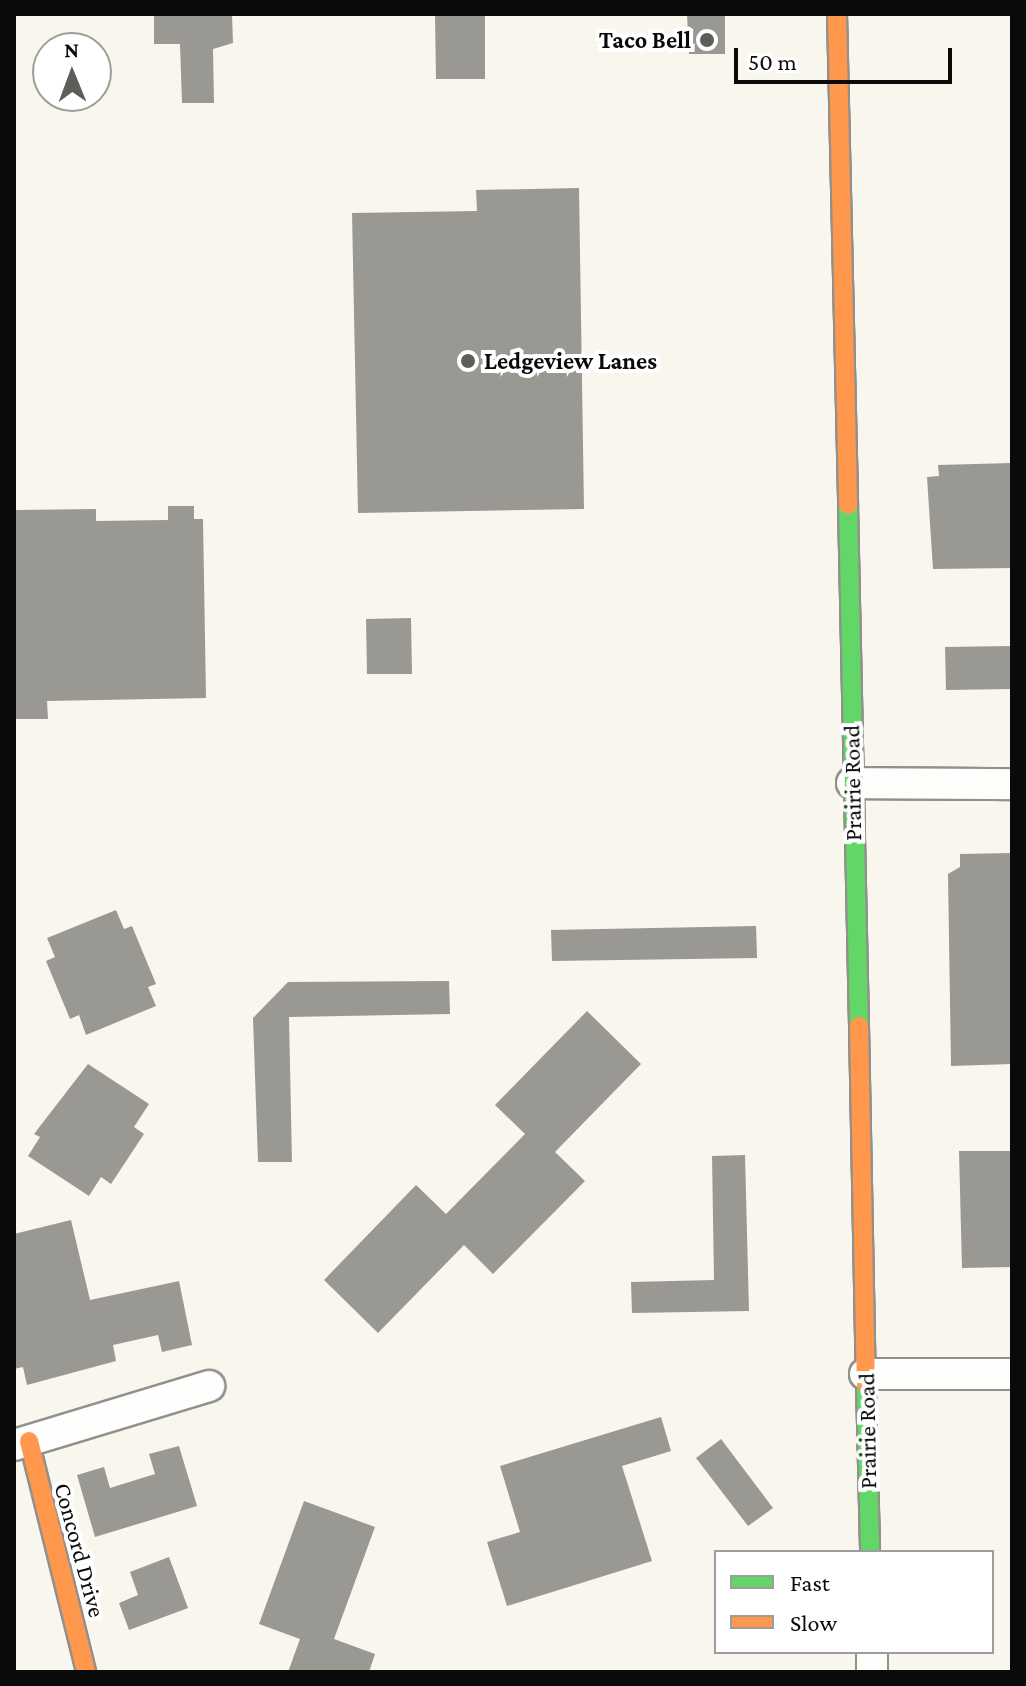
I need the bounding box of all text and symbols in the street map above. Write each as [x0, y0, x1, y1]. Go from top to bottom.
place label: Taco Bell [599, 26, 691, 54]
marker: Taco Bell [698, 31, 716, 49]
north arrow [32, 32, 112, 112]
scale bar [738, 32, 956, 82]
text: N [64, 37, 79, 62]
text: 50 m [748, 48, 797, 75]
place label: Ledgeview Lanes [484, 347, 657, 375]
marker: Ledgeview Lanes [459, 352, 477, 370]
street label: Prairie Road [837, 725, 867, 841]
street label: Prairie Road [852, 1373, 882, 1489]
street label: Concord Drive [48, 1480, 112, 1620]
legend [714, 1550, 994, 1654]
text: Fast [790, 1569, 830, 1596]
text: Slow [790, 1609, 837, 1636]

